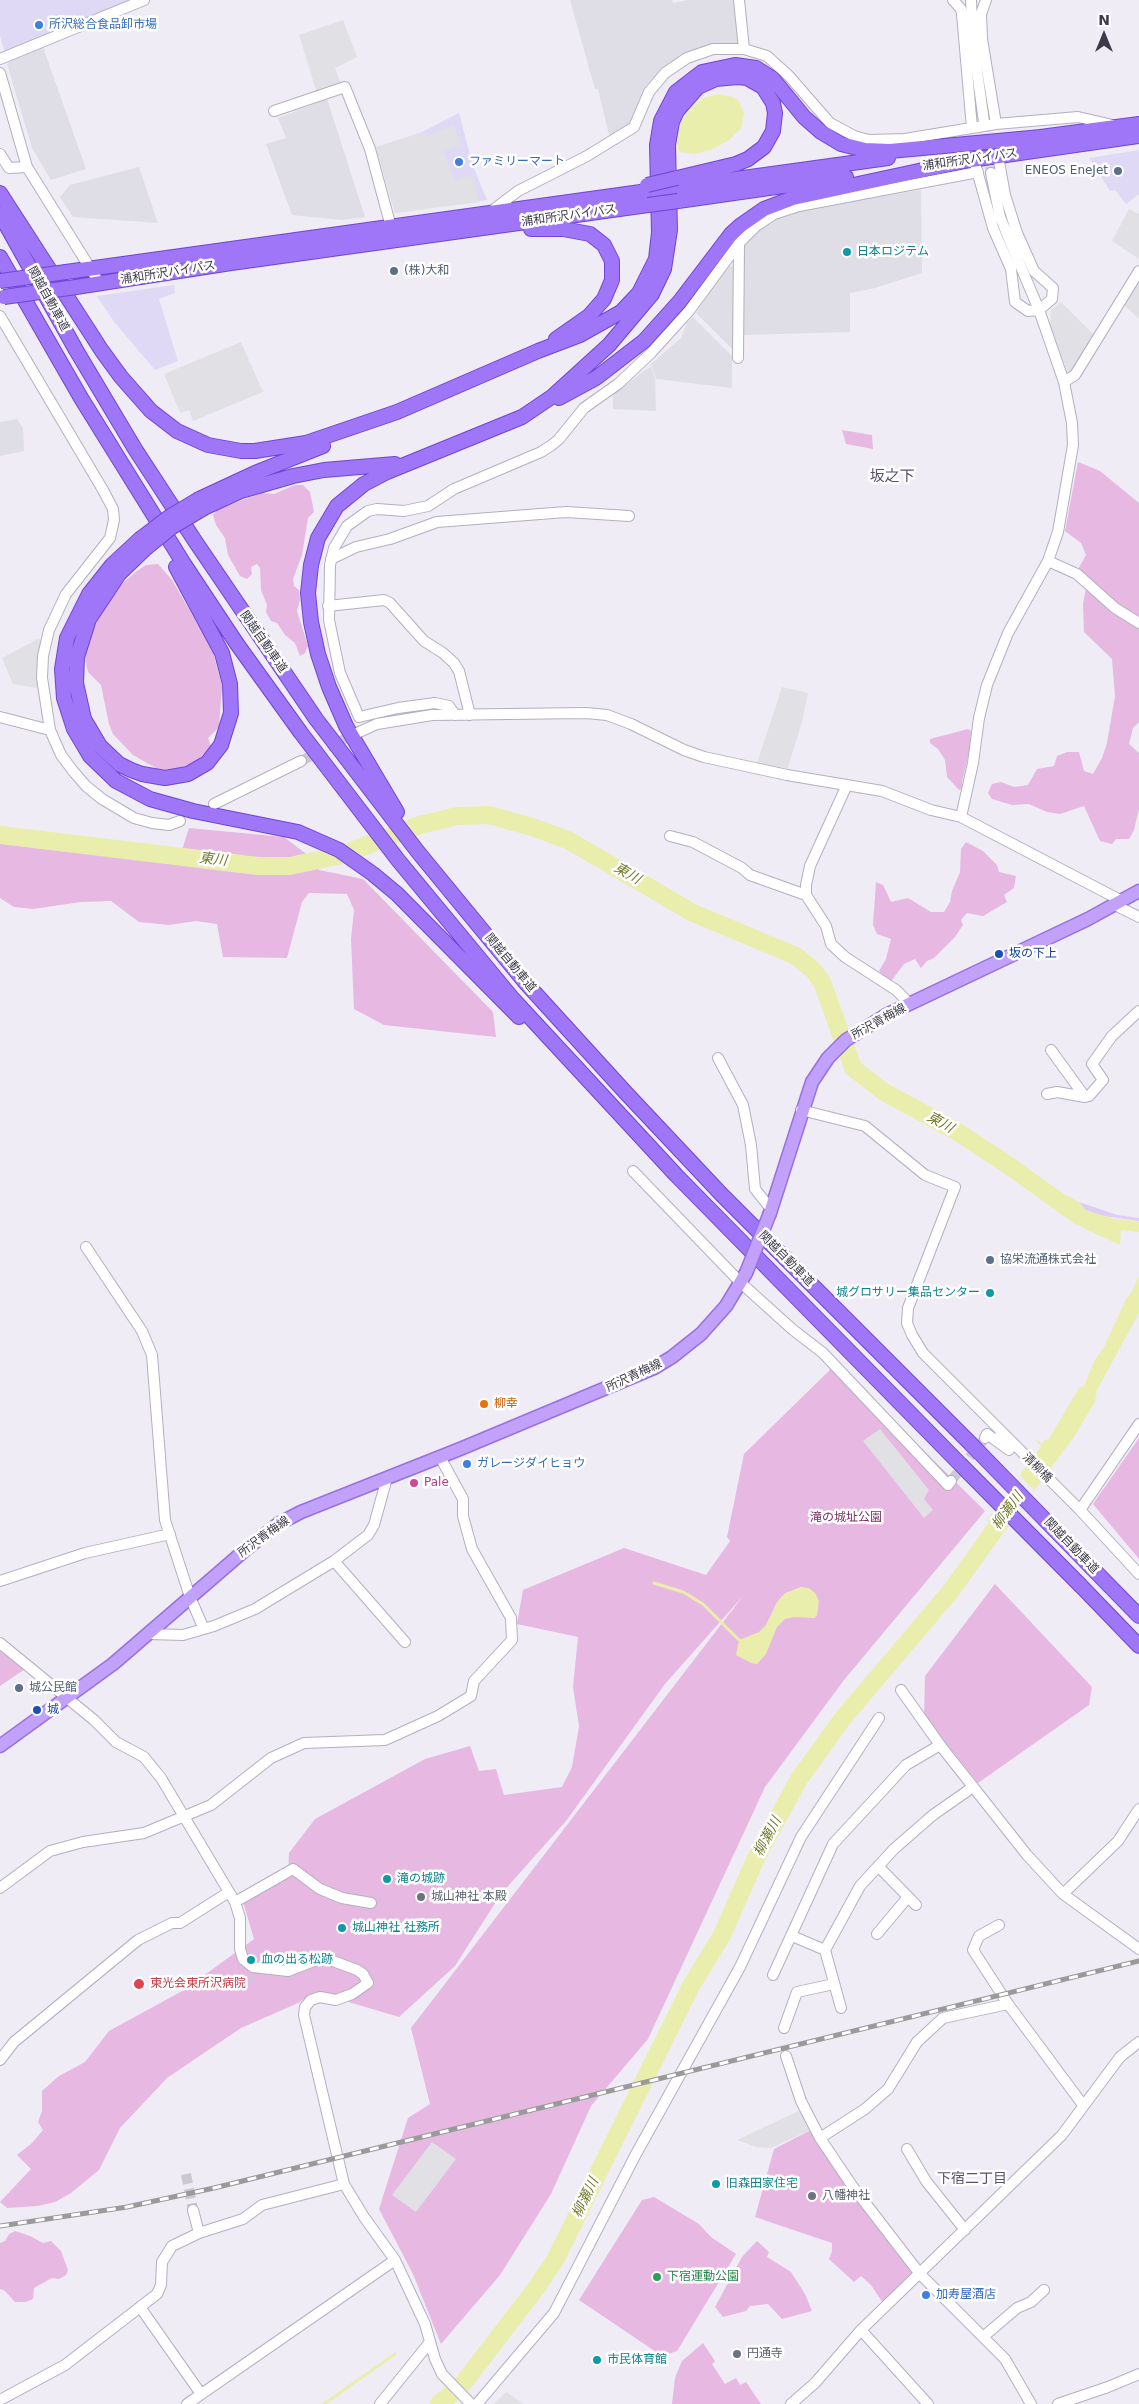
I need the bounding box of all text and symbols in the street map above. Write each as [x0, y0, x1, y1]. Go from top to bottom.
north arrow [1079, 10, 1129, 60]
text: N [1098, 12, 1110, 28]
place label: 所沢総合食品卸市場 [49, 18, 157, 32]
marker: 所沢総合食品卸市場 [33, 19, 45, 31]
street label: 浦和所沢バイパス [921, 146, 1019, 174]
place label: ファミリーマート [469, 155, 565, 169]
marker: ファミリーマート [453, 156, 465, 168]
place label: ENEOS EneJet [1025, 164, 1108, 178]
marker: ENEOS EneJet [1112, 165, 1124, 177]
street label: 浦和所沢バイパス [520, 202, 618, 230]
place label: 日本ロジテム [857, 245, 929, 259]
marker: 日本ロジテム [841, 246, 853, 258]
street label: 浦和所沢バイパス [119, 258, 217, 288]
street label: 関越自動車道 [24, 264, 72, 334]
place label: (株)大和 [404, 264, 449, 278]
marker: (株)大和 [388, 265, 400, 277]
district label: 坂之下 [870, 468, 914, 486]
street label: 関越自動車道 [236, 608, 290, 676]
water label: 東川 [198, 850, 228, 870]
water label: 東川 [611, 860, 643, 888]
street label: 関越自動車道 [481, 931, 539, 995]
place label: 坂の下上 [1009, 947, 1057, 961]
marker: 坂の下上 [993, 948, 1005, 960]
street label: 所沢青梅線 [849, 1001, 909, 1043]
water label: 東川 [924, 1109, 956, 1137]
street label: 関越自動車道 [755, 1228, 817, 1290]
place label: 協栄流通株式会社 [1000, 1253, 1096, 1267]
marker: 協栄流通株式会社 [984, 1254, 996, 1266]
place label: 城グロサリー集品センター [836, 1286, 980, 1300]
marker: 城グロサリー集品センター [984, 1287, 996, 1299]
street label: 所沢青梅線 [604, 1357, 664, 1395]
place label: 柳幸 [494, 1397, 518, 1411]
marker: 柳幸 [478, 1398, 490, 1410]
street label: 清柳橋 [1019, 1450, 1055, 1486]
place label: ガレージダイヒョウ [477, 1457, 585, 1471]
marker: ガレージダイヒョウ [461, 1458, 473, 1470]
place label: Pale [424, 1476, 449, 1490]
marker: Pale [408, 1477, 420, 1489]
water label: 柳瀬川 [989, 1489, 1027, 1533]
park label: 滝の城址公園 [810, 1511, 882, 1525]
street label: 所沢青梅線 [235, 1514, 293, 1560]
street label: 関越自動車道 [1041, 1515, 1101, 1577]
place label: 城公民館 [29, 1681, 77, 1695]
marker: 城公民館 [13, 1682, 25, 1694]
place label: 城 [47, 1703, 59, 1717]
marker: 城 [31, 1704, 43, 1716]
water label: 柳瀬川 [751, 1815, 785, 1859]
place label: 滝の城跡 [397, 1872, 445, 1886]
marker: 滝の城跡 [381, 1873, 393, 1885]
place label: 城山神社 本殿 [431, 1890, 507, 1904]
marker: 城山神社 本殿 [415, 1891, 427, 1903]
place label: 城山神社 社務所 [352, 1921, 440, 1935]
marker: 城山神社 社務所 [336, 1922, 348, 1934]
place label: 血の出る松跡 [261, 1953, 333, 1967]
marker: 血の出る松跡 [245, 1954, 257, 1966]
marker: 東光会東所沢病院 [132, 1977, 146, 1991]
place label: 東光会東所沢病院 [150, 1977, 246, 1991]
district label: 下宿二丁目 [937, 2171, 1007, 2187]
water label: 柳瀬川 [569, 2175, 603, 2221]
place label: 旧森田家住宅 [726, 2177, 798, 2191]
marker: 旧森田家住宅 [710, 2178, 722, 2190]
place label: 八幡神社 [822, 2189, 870, 2203]
marker: 八幡神社 [806, 2190, 818, 2202]
place label: 下宿運動公園 [667, 2270, 739, 2284]
marker: 下宿運動公園 [651, 2271, 663, 2283]
place label: 加寿屋酒店 [936, 2288, 996, 2302]
marker: 加寿屋酒店 [920, 2289, 932, 2301]
place label: 円通寺 [747, 2347, 783, 2361]
marker: 円通寺 [731, 2348, 743, 2360]
place label: 市民体育館 [607, 2353, 667, 2367]
marker: 市民体育館 [591, 2354, 603, 2366]

